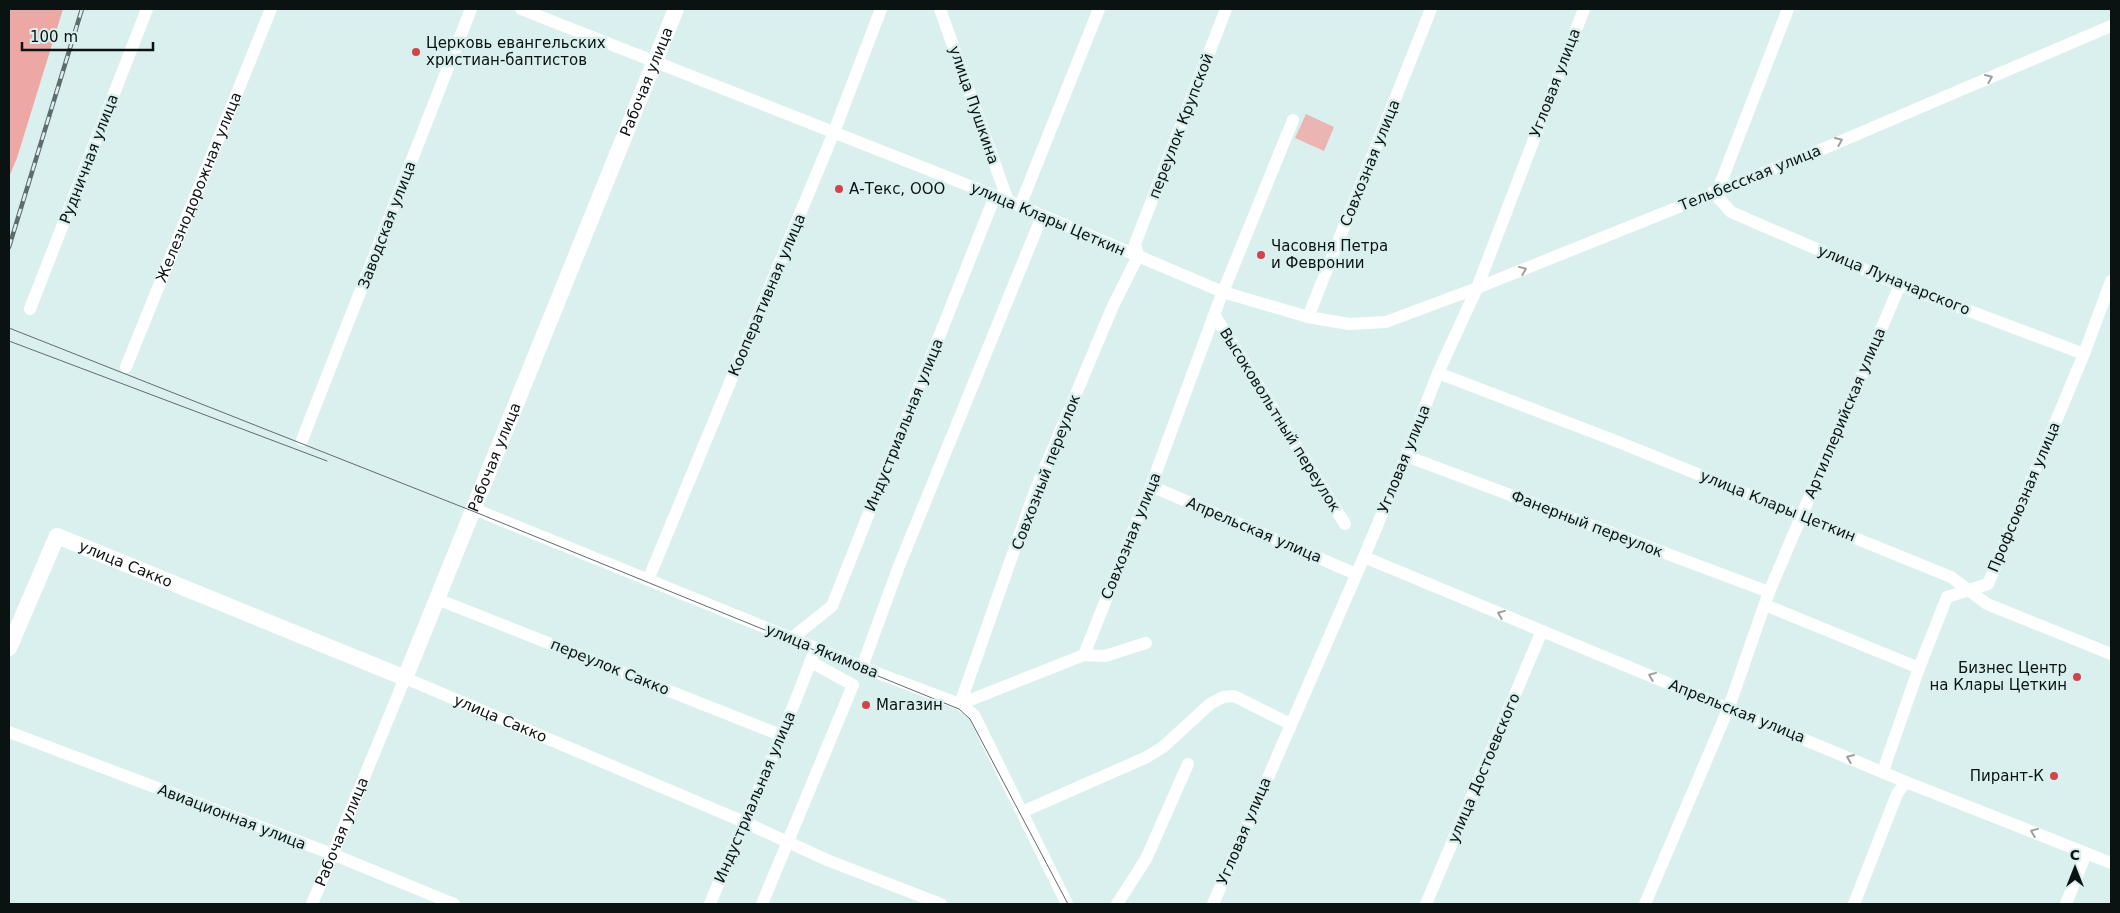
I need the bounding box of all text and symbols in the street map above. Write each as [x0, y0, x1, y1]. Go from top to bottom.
scale bar [22, 20, 154, 52]
street label: Рабочая улица [616, 25, 677, 139]
street label: Угловая улица [1526, 26, 1584, 140]
text: 100 m [30, 28, 78, 46]
place label: Церковь евангельских христиан-баптистов [426, 34, 606, 69]
street label: улица Пушкина [945, 43, 1003, 167]
marker: Церковь евангельских христиан-баптистов [410, 46, 422, 58]
street label: переулок Крупской [1145, 51, 1217, 201]
one-way arrow [1984, 74, 1993, 85]
street label: Железнодорожная улица [152, 90, 245, 285]
street label: Рудничная улица [56, 92, 122, 226]
street label: Совхозная улица [1336, 97, 1404, 229]
one-way arrow [1834, 137, 1843, 148]
street label: Тельбесская улица [1675, 141, 1824, 215]
street label: Заводская улица [354, 159, 420, 291]
street label: улица Клары Цеткин [968, 178, 1128, 260]
place label: А-Текс, ООО [849, 180, 945, 198]
marker: А-Текс, ООО [833, 183, 845, 195]
street label: Кооперативная улица [725, 211, 809, 379]
place label: Часовня Петра и Февронии [1271, 237, 1388, 272]
street label: улица Луначарского [1815, 241, 1973, 319]
marker: Часовня Петра и Февронии [1255, 249, 1267, 261]
one-way arrow [1518, 265, 1527, 276]
street label: Высоковольтный переулок [1216, 325, 1344, 515]
street label: Артиллерийская улица [1801, 325, 1889, 501]
street label: Индустриальная улица [861, 336, 947, 514]
street label: Совхозный переулок [1008, 392, 1084, 552]
street label: Рабочая улица [464, 400, 525, 514]
street label: Угловая улица [1374, 402, 1434, 516]
street label: Профсоюзная улица [1984, 419, 2064, 575]
street label: улица Клары Цеткин [1698, 467, 1858, 545]
street label: Совхозная улица [1097, 470, 1165, 602]
street label: Фанерный переулок [1508, 487, 1666, 561]
street label: Апрельская улица [1184, 493, 1324, 567]
street label: улица Сакко [76, 537, 175, 591]
one-way arrow [1497, 610, 1506, 621]
street label: улица Якимова [763, 620, 881, 682]
street label: переулок Сакко [548, 635, 672, 699]
place label: Бизнес Центр на Клары Цеткин [1929, 659, 2067, 694]
one-way arrow [1648, 671, 1657, 682]
marker: Бизнес Центр на Клары Цеткин [2071, 671, 2083, 683]
street label: Апрельская улица [1666, 675, 1808, 747]
street label: улица Достоевского [1444, 690, 1524, 846]
street label: улица Сакко [451, 691, 550, 746]
place label: Магазин [876, 696, 943, 714]
marker: Магазин [860, 699, 872, 711]
street label: Индустриальная улица [711, 709, 799, 885]
one-way arrow [1846, 753, 1855, 764]
place label: Пирант-К [1970, 767, 2044, 785]
marker: Пирант-К [2048, 770, 2060, 782]
street label: Угловая улица [1213, 774, 1275, 888]
street label: Рабочая улица [311, 775, 372, 889]
street label: Авиационная улица [155, 780, 309, 854]
one-way arrow [2030, 827, 2038, 837]
north arrow [2050, 843, 2100, 893]
text: С [2070, 847, 2080, 863]

